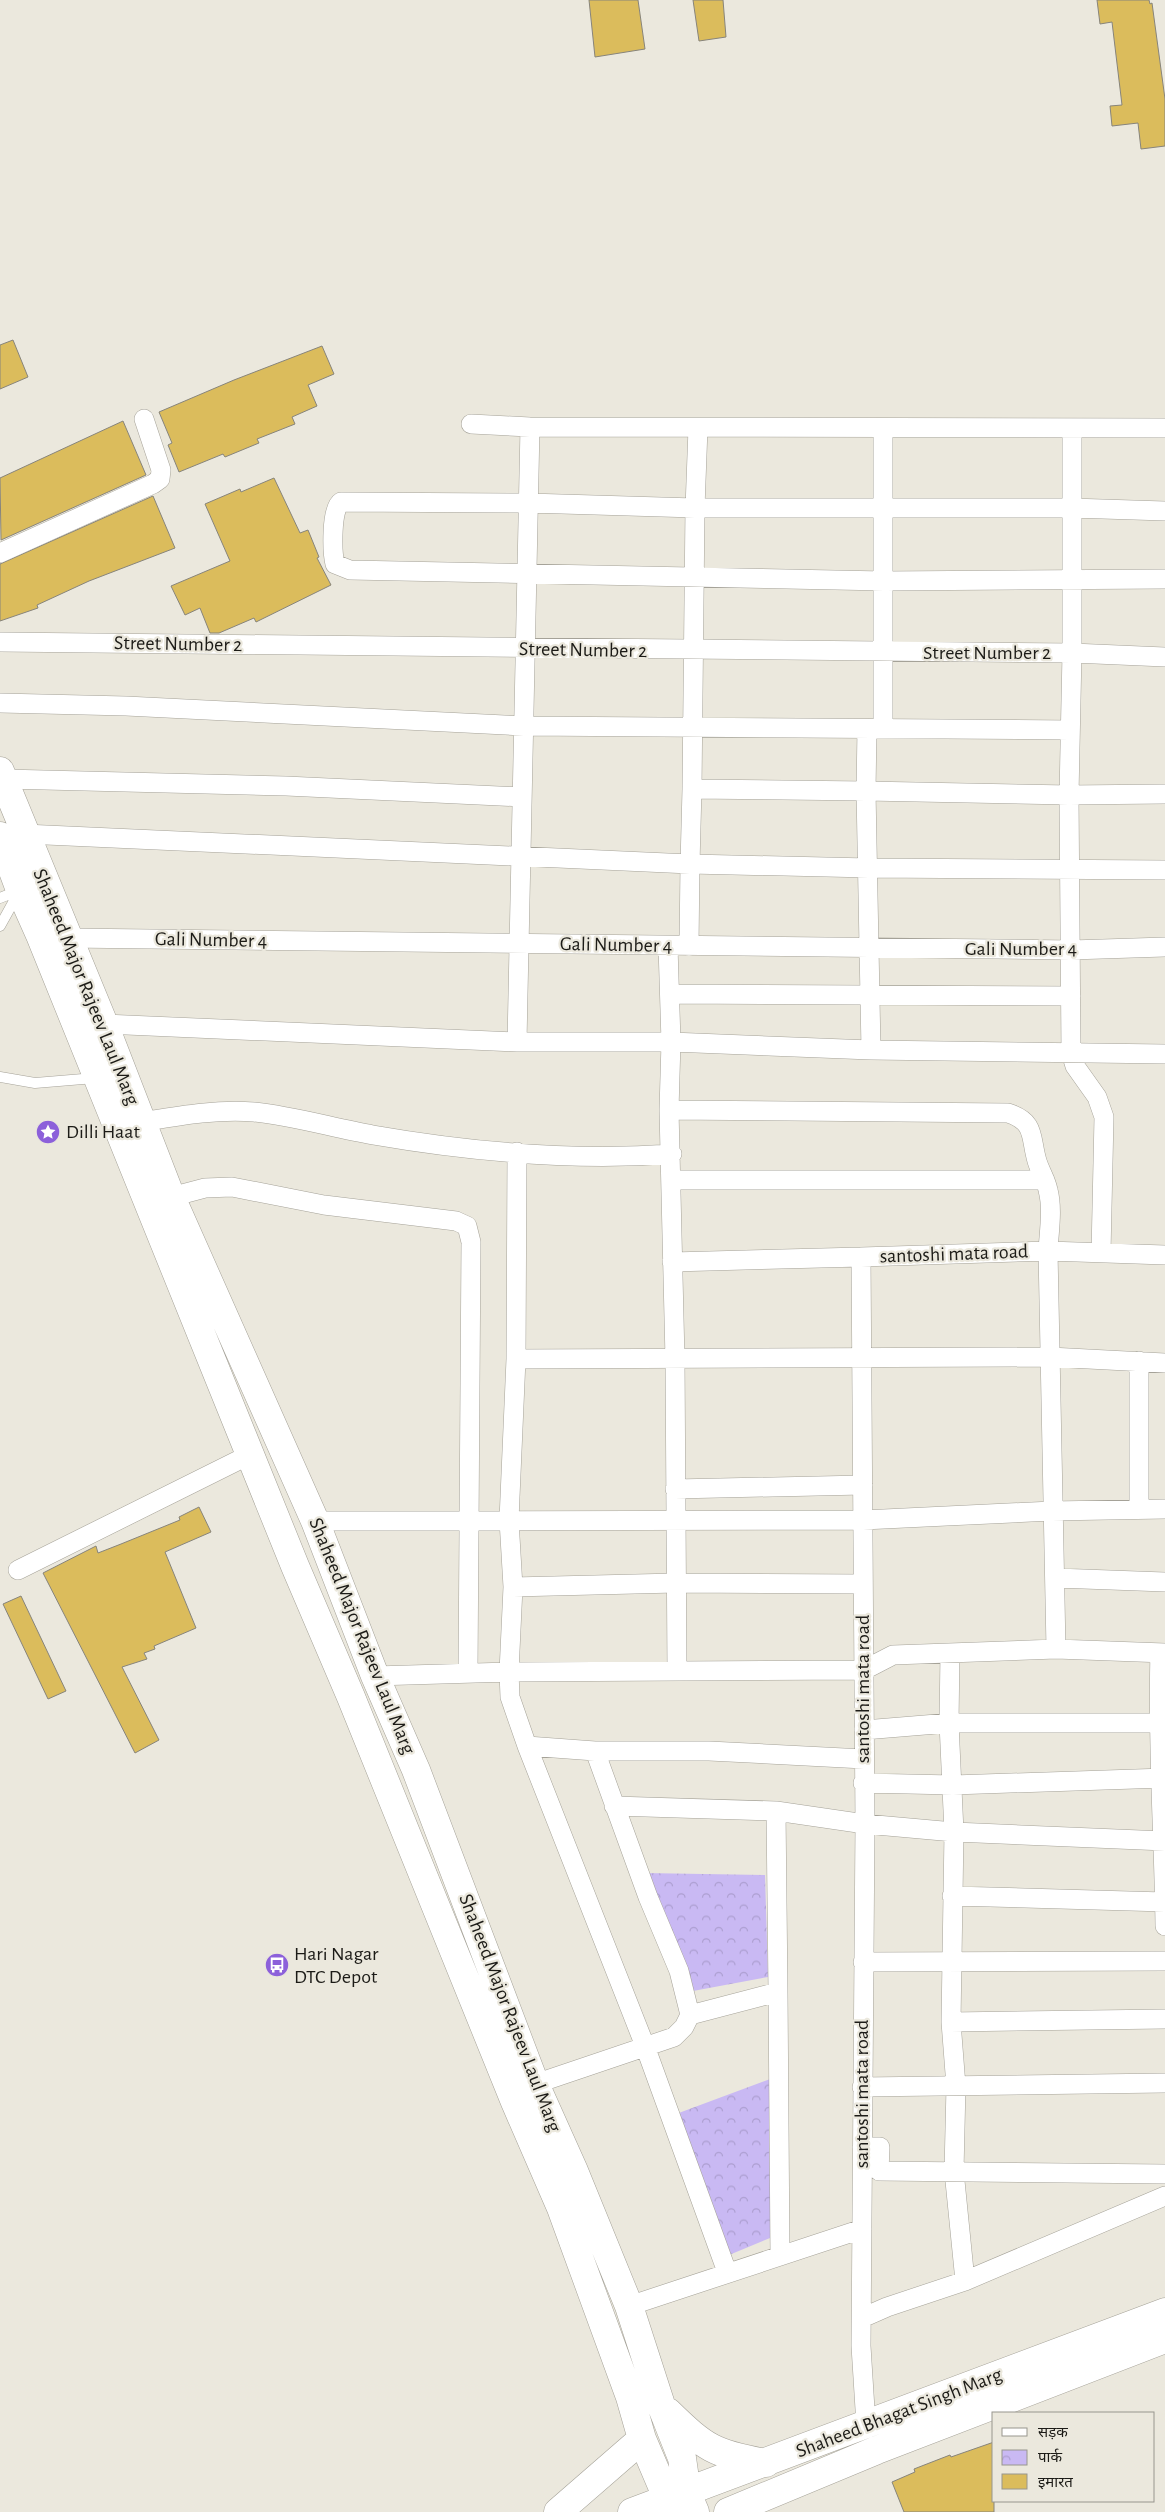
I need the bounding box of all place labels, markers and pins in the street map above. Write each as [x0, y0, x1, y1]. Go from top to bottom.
place icon: Dilli Haat [35, 1119, 61, 1145]
place label: Dilli Haat [66, 1122, 141, 1142]
place label: Hari Nagar DTC Depot [294, 1944, 379, 1987]
bus stop icon: Hari Nagar DTC Depot [264, 1952, 290, 1978]

